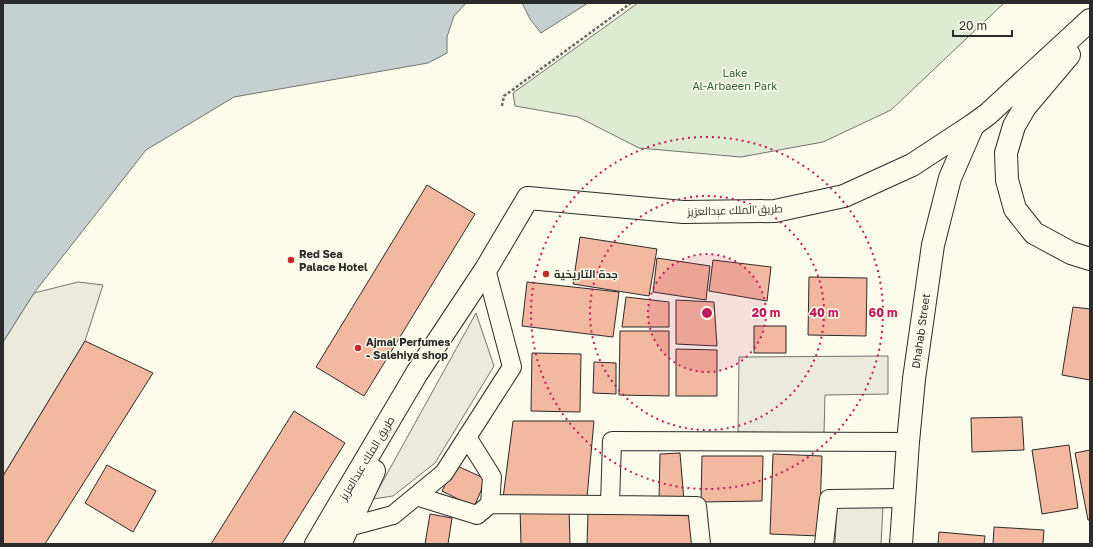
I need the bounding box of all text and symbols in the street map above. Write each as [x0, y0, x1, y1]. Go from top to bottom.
scale bar [953, 12, 1012, 38]
text: 20 m [959, 18, 987, 33]
park label: Lake Al-Arbaeen Park [692, 66, 778, 92]
street label: طريق الملك عبدالعزيز [686, 201, 783, 219]
place label: Red Sea Palace Hotel [299, 247, 368, 273]
marker: Red Sea Palace Hotel [286, 255, 296, 265]
place label: جدة التاريخية [554, 267, 618, 281]
marker: جدة التاريخية [541, 269, 551, 279]
street label: Dhahab Street [909, 292, 932, 369]
text: 20 m [752, 305, 780, 320]
text: 40 m [810, 305, 838, 320]
text: 60 m [869, 305, 897, 320]
centre of rings [700, 306, 714, 320]
place label: Ajmal Perfumes - Salehiya shop [366, 335, 450, 361]
marker: Ajmal Perfumes - Salehiya shop [353, 343, 363, 353]
street label: طريق الملك عبدالعزيز [336, 413, 398, 503]

